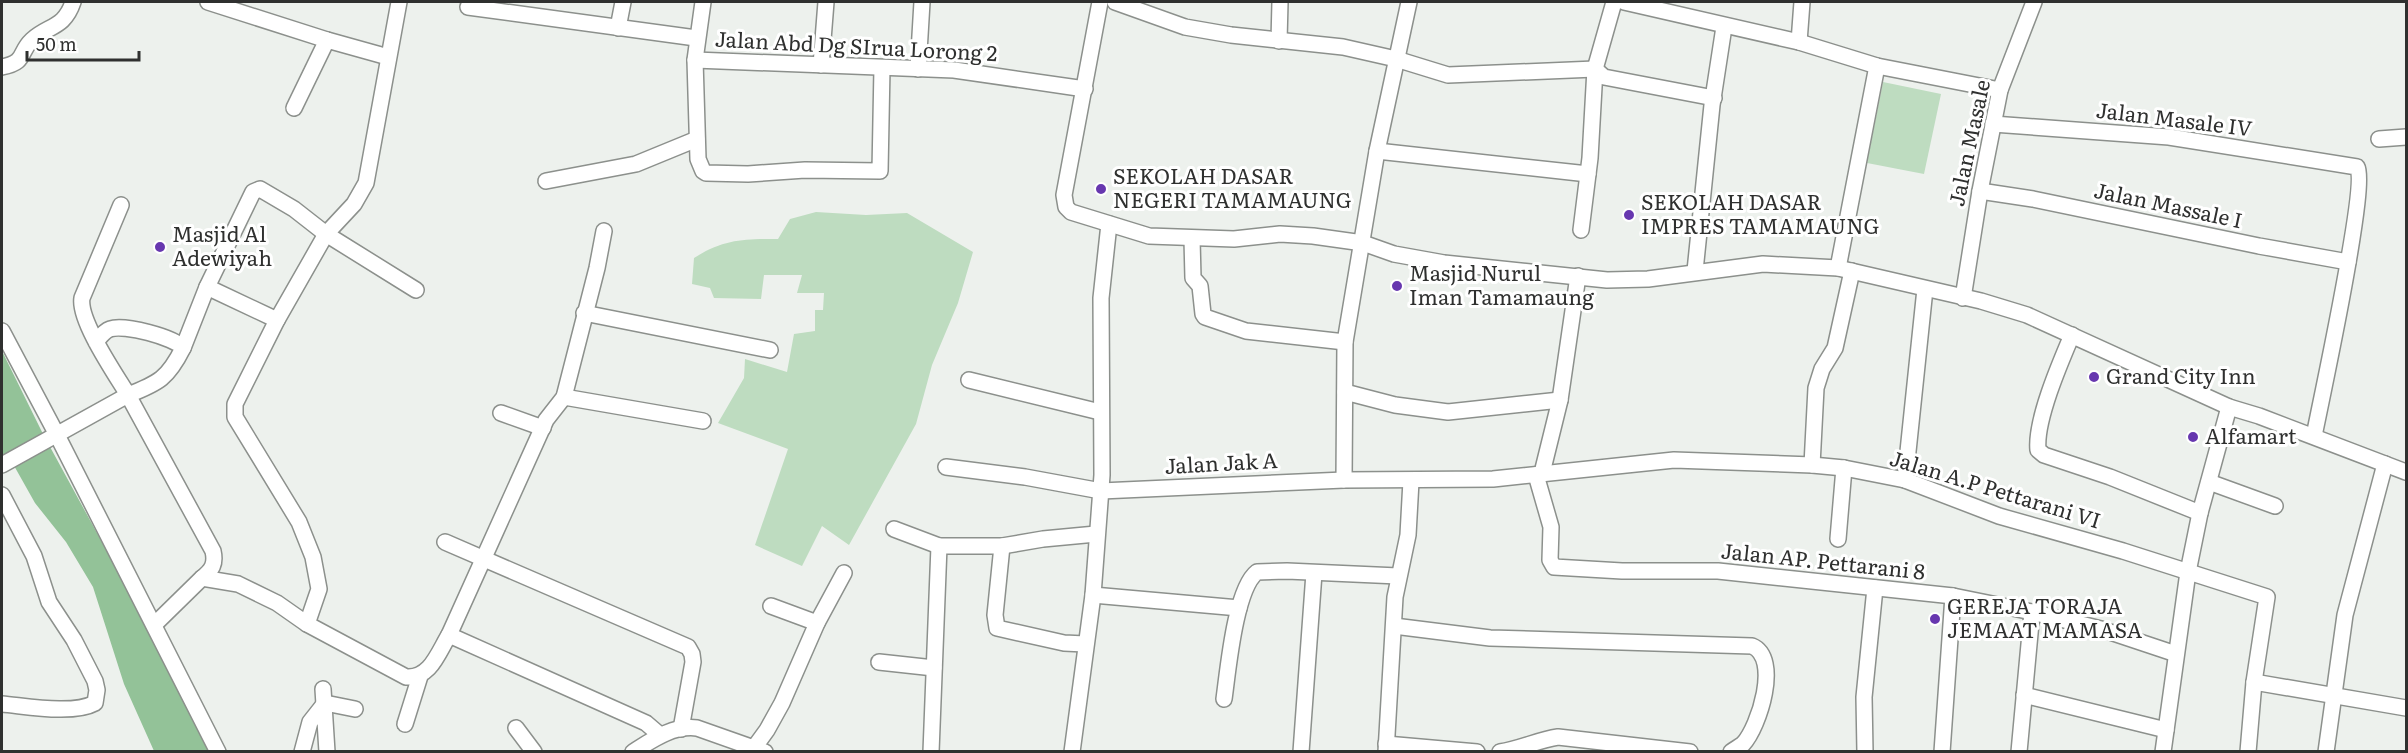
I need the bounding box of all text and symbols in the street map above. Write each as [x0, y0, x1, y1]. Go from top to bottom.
street label: Jalan Abd Dg SIrua Lorong 2 [714, 22, 998, 67]
scale bar [27, 24, 140, 62]
text: 50 m [36, 30, 77, 57]
street label: Jalan Masale [1939, 76, 1996, 209]
street label: Jalan Masale IV [2094, 93, 2255, 143]
place label: SEKOLAH DASAR NEGERI TAMAMAUNG [1113, 159, 1352, 214]
street label: Jalan Massale I [2091, 173, 2246, 234]
marker: SEKOLAH DASAR NEGERI TAMAMAUNG [1094, 182, 1108, 196]
place label: SEKOLAH DASAR IMPRES TAMAMAUNG [1641, 185, 1879, 240]
marker: SEKOLAH DASAR IMPRES TAMAMAUNG [1622, 208, 1636, 222]
place label: Masjid Al Adewiyah [172, 217, 272, 272]
marker: Masjid Al Adewiyah [153, 240, 167, 254]
place label: Masjid Nurul Iman Tamamaung [1409, 256, 1594, 311]
marker: Masjid Nurul Iman Tamamaung [1390, 279, 1404, 293]
place label: Grand City Inn [2106, 359, 2256, 390]
marker: Grand City Inn [2087, 370, 2101, 384]
place label: Alfamart [2205, 419, 2297, 450]
marker: Alfamart [2186, 430, 2200, 444]
street label: Jalan A.P Pettarani VI [1886, 441, 2105, 534]
street label: Jalan Jak A [1164, 443, 1279, 480]
street label: Jalan AP. Pettarani 8 [1720, 533, 1927, 586]
place label: GEREJA TORAJA JEMAAT MAMASA [1947, 589, 2143, 644]
marker: GEREJA TORAJA JEMAAT MAMASA [1928, 612, 1942, 626]

